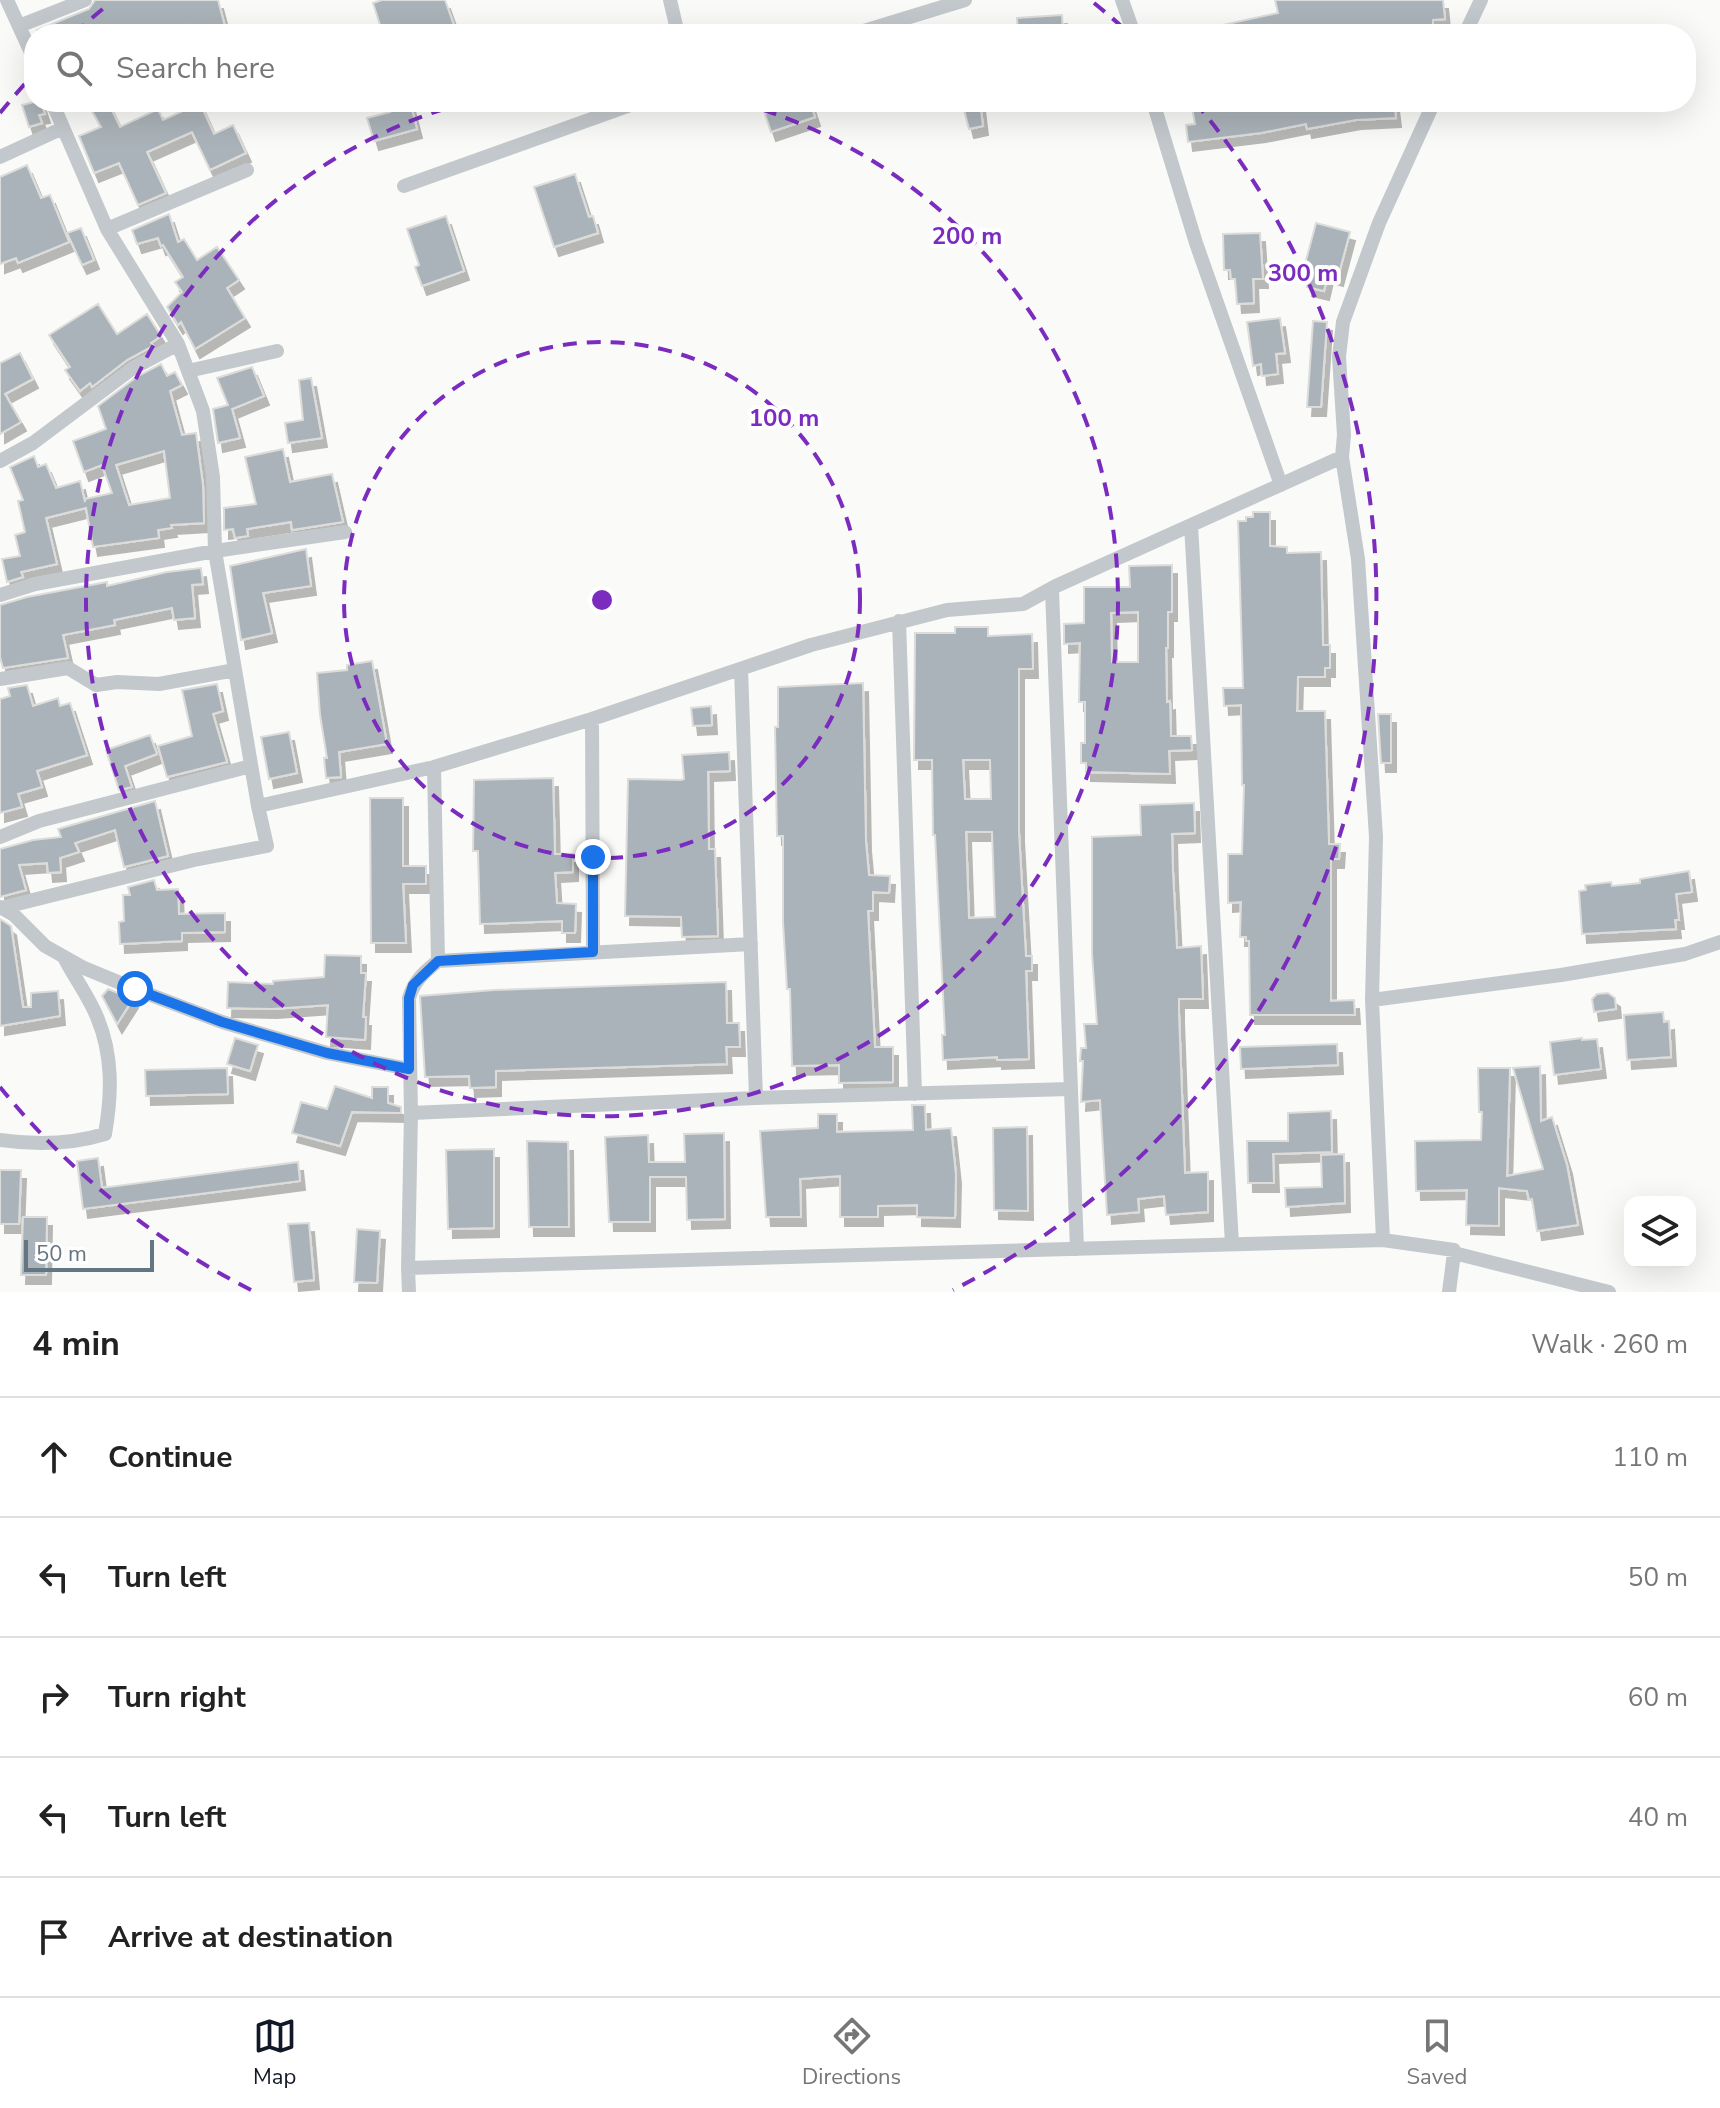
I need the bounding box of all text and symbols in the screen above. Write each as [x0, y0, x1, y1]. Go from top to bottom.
search box [24, 24, 1696, 112]
icon: search [52, 46, 96, 90]
text: Search here [116, 48, 275, 89]
text: 200 m [932, 220, 1002, 252]
text: 300 m [1268, 257, 1338, 289]
text: 100 m [749, 402, 819, 434]
centre of rings [588, 586, 616, 614]
route end [575, 839, 611, 875]
route start [117, 971, 153, 1007]
map controls [1624, 1196, 1696, 1268]
button: layers [1624, 1196, 1696, 1268]
scale bar [24, 1236, 154, 1272]
text: 50 m [36, 1239, 87, 1269]
text: 4 min [32, 1321, 120, 1367]
text: Walk · 260 m [1531, 1327, 1688, 1362]
icon: ahead [32, 1435, 76, 1479]
text: Continue [108, 1437, 233, 1478]
text: 110 m [1612, 1440, 1688, 1475]
icon: left [32, 1555, 76, 1599]
text: Turn left [108, 1557, 226, 1598]
text: 50 m [1628, 1560, 1688, 1595]
icon: right [32, 1675, 76, 1719]
text: Turn right [108, 1677, 246, 1718]
text: 60 m [1628, 1680, 1688, 1715]
icon: left [32, 1795, 76, 1839]
text: Turn left [108, 1797, 226, 1838]
text: 40 m [1628, 1800, 1688, 1835]
icon: arrive [32, 1915, 76, 1959]
text: Arrive at destination [108, 1917, 393, 1958]
tab: Map [253, 2014, 297, 2092]
tab: Directions [802, 2014, 901, 2092]
tab: Saved [1407, 2014, 1467, 2092]

